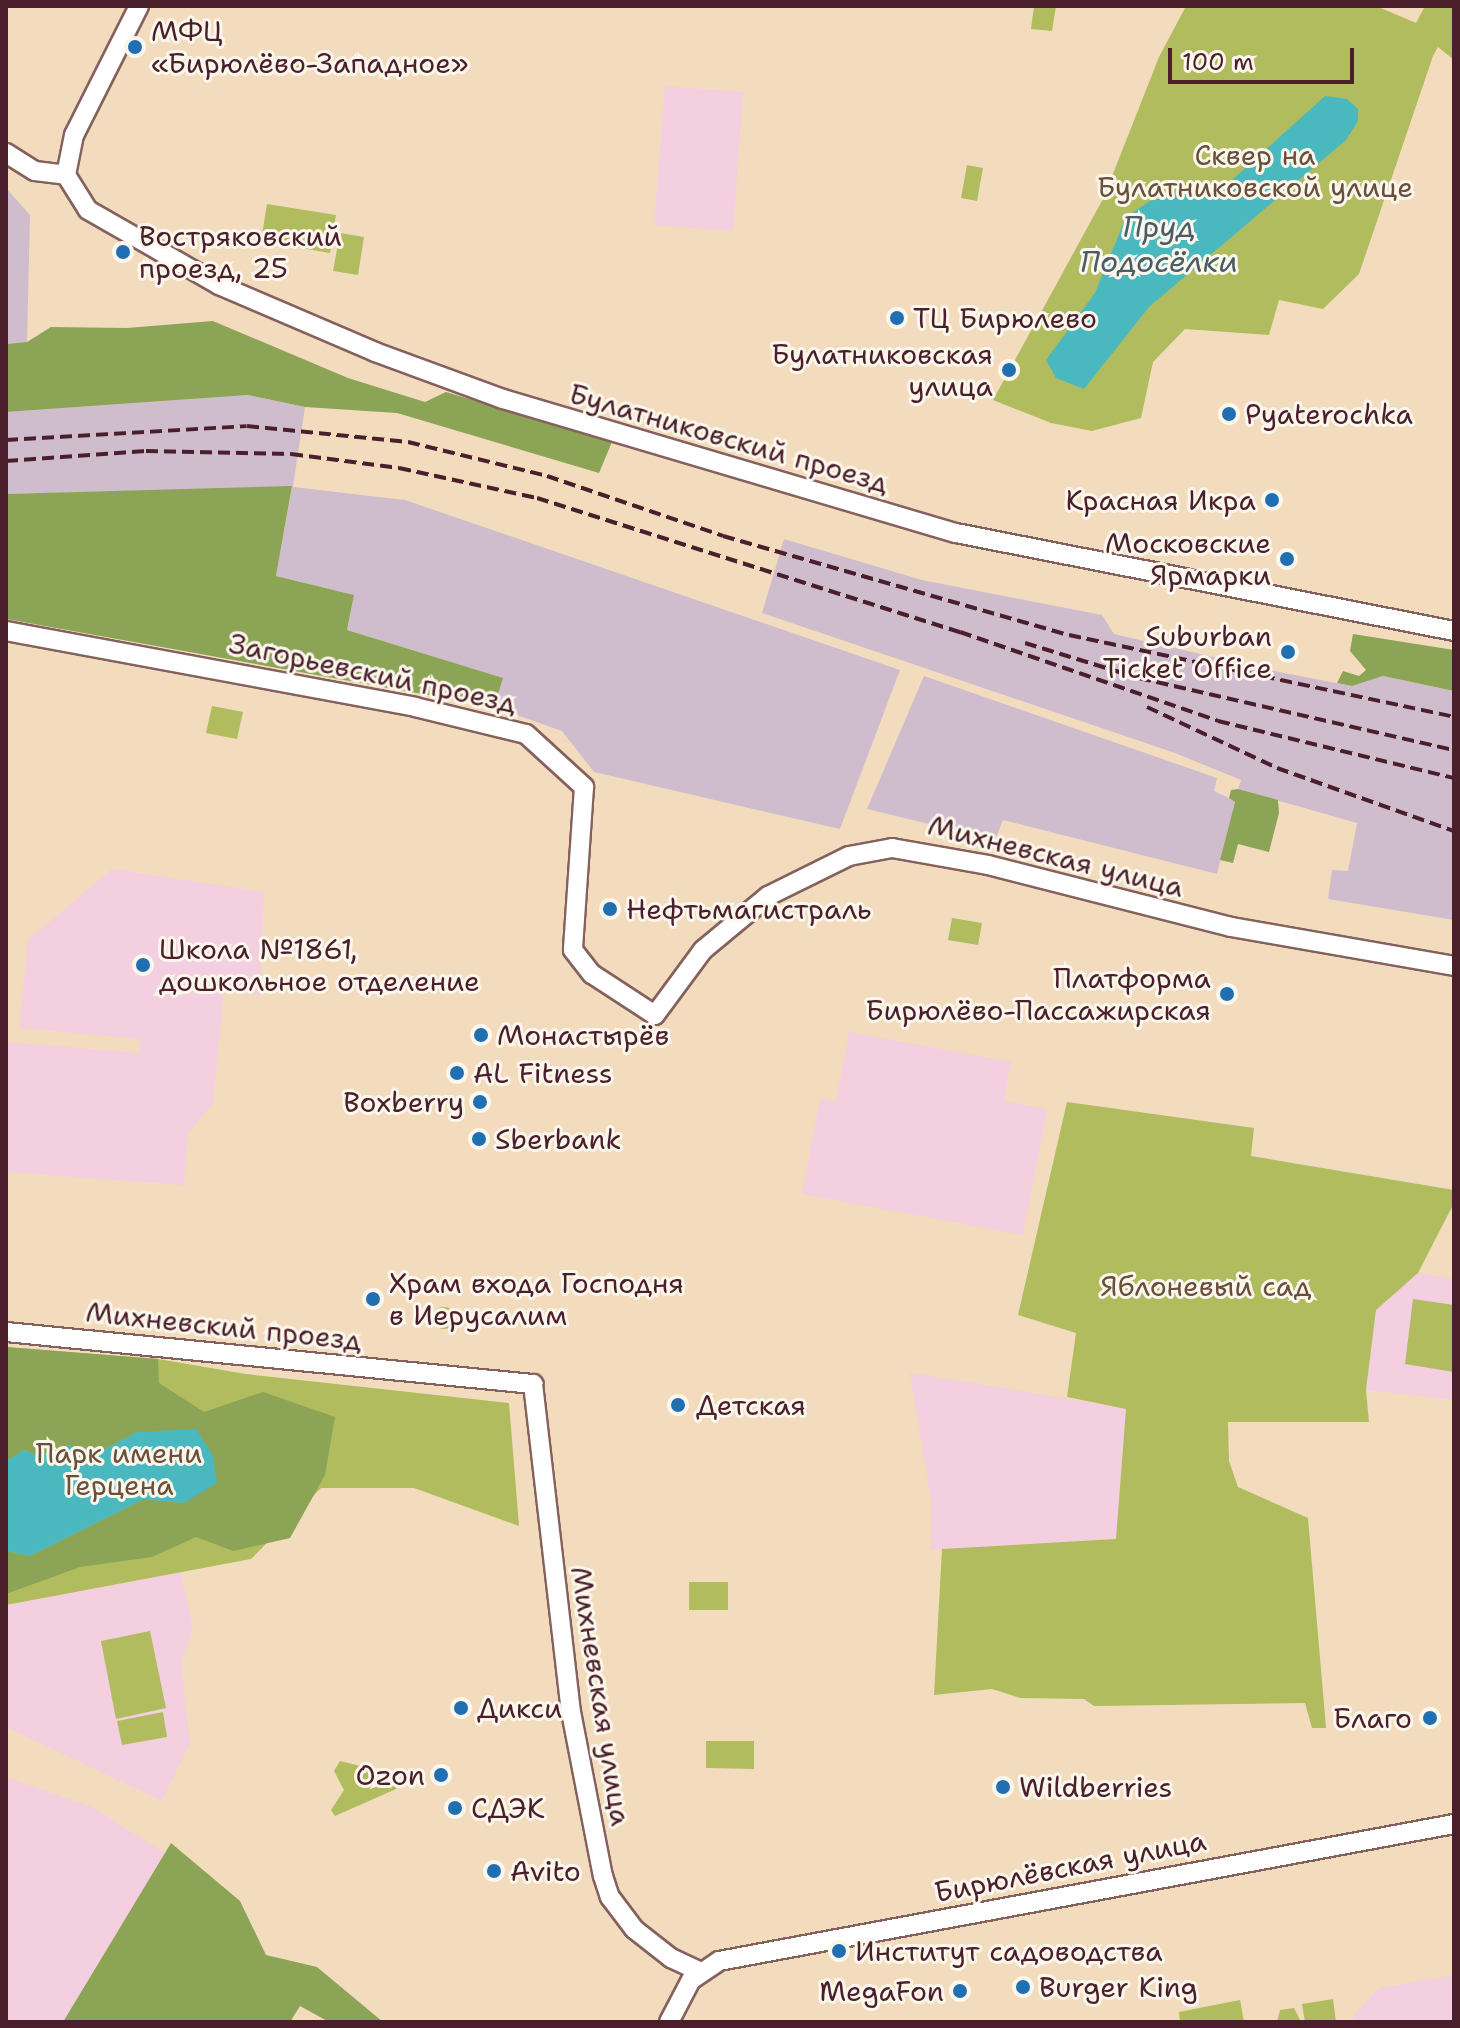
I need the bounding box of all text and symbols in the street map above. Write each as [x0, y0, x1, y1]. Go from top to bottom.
place label: МФЦ «Бирюлёво-Западное» [151, 14, 469, 80]
scale bar [1172, 32, 1358, 82]
marker: МФЦ «Бирюлёво-Западное» [126, 38, 144, 56]
text: 100 m [1182, 46, 1254, 78]
park label: Сквер на Булатниковской улице [1097, 138, 1413, 204]
water label: Пруд Подосёлки [1080, 209, 1238, 280]
place label: Востряковский проезд, 25 [139, 219, 342, 285]
marker: Востряковский проезд, 25 [114, 243, 132, 261]
place label: ТЦ Бирюлево [913, 301, 1097, 335]
marker: ТЦ Бирюлево [888, 309, 906, 327]
place label: Булатниковская улица [771, 337, 993, 403]
marker: Булатниковская улица [1000, 361, 1018, 379]
street label: Булатниковский проезд [565, 376, 893, 500]
place label: Pyaterochka [1245, 397, 1413, 431]
marker: Pyaterochka [1220, 405, 1238, 423]
place label: Красная Икра [1066, 483, 1256, 517]
marker: Красная Икра [1263, 491, 1281, 509]
place label: Московские Ярмарки [1105, 526, 1271, 592]
marker: Московские Ярмарки [1278, 550, 1296, 568]
place label: Suburban Ticket Office [1103, 619, 1272, 685]
street label: Загорьевский проезд [226, 626, 520, 720]
marker: Suburban Ticket Office [1279, 643, 1297, 661]
street label: Михневская улица [925, 808, 1187, 904]
place label: Нефтьмагистраль [626, 892, 872, 926]
marker: Нефтьмагистраль [601, 900, 619, 918]
place label: Школа №1861, дошкольное отделение [159, 932, 480, 998]
marker: Школа №1861, дошкольное отделение [134, 956, 152, 974]
place label: Платформа Бирюлёво-Пассажирская [865, 961, 1211, 1027]
marker: Платформа Бирюлёво-Пассажирская [1218, 985, 1236, 1003]
place label: Монастырёв [497, 1018, 669, 1052]
marker: Монастырёв [472, 1026, 490, 1044]
place label: AL Fitness [473, 1056, 613, 1090]
marker: AL Fitness [448, 1064, 466, 1082]
place label: Boxberry [343, 1085, 464, 1119]
marker: Boxberry [471, 1093, 489, 1111]
place label: Sberbank [495, 1122, 622, 1156]
marker: Sberbank [470, 1130, 488, 1148]
place label: Храм входа Господня в Иерусалим [389, 1266, 684, 1332]
park label: Яблоневый сад [1100, 1269, 1312, 1303]
marker: Храм входа Господня в Иерусалим [364, 1290, 382, 1308]
street label: Михневский проезд [84, 1295, 364, 1357]
place label: Детская [696, 1388, 806, 1422]
marker: Детская [667, 1394, 689, 1416]
park label: Парк имени Герцена [36, 1436, 202, 1502]
street label: Михневская улица [564, 1564, 638, 1828]
place label: Дикси [477, 1691, 562, 1725]
marker: Дикси [452, 1699, 470, 1717]
place label: Благо [1333, 1701, 1412, 1735]
marker: Благо [1419, 1707, 1441, 1729]
place label: Ozon [355, 1758, 425, 1792]
marker: Ozon [432, 1766, 450, 1784]
place label: Wildberries [1019, 1770, 1172, 1804]
marker: Wildberries [994, 1778, 1012, 1796]
place label: СДЭК [471, 1791, 545, 1825]
marker: СДЭК [446, 1799, 464, 1817]
street label: Бирюлёвская улица [931, 1823, 1209, 1909]
place label: Avito [510, 1854, 581, 1888]
marker: Avito [485, 1862, 503, 1880]
place label: Институт садоводства [855, 1934, 1163, 1968]
marker: Институт садоводства [830, 1942, 848, 1960]
place label: Burger King [1039, 1970, 1198, 2004]
place label: MegaFon [819, 1974, 944, 2008]
marker: Burger King [1014, 1978, 1032, 1996]
marker: MegaFon [951, 1982, 969, 2000]

